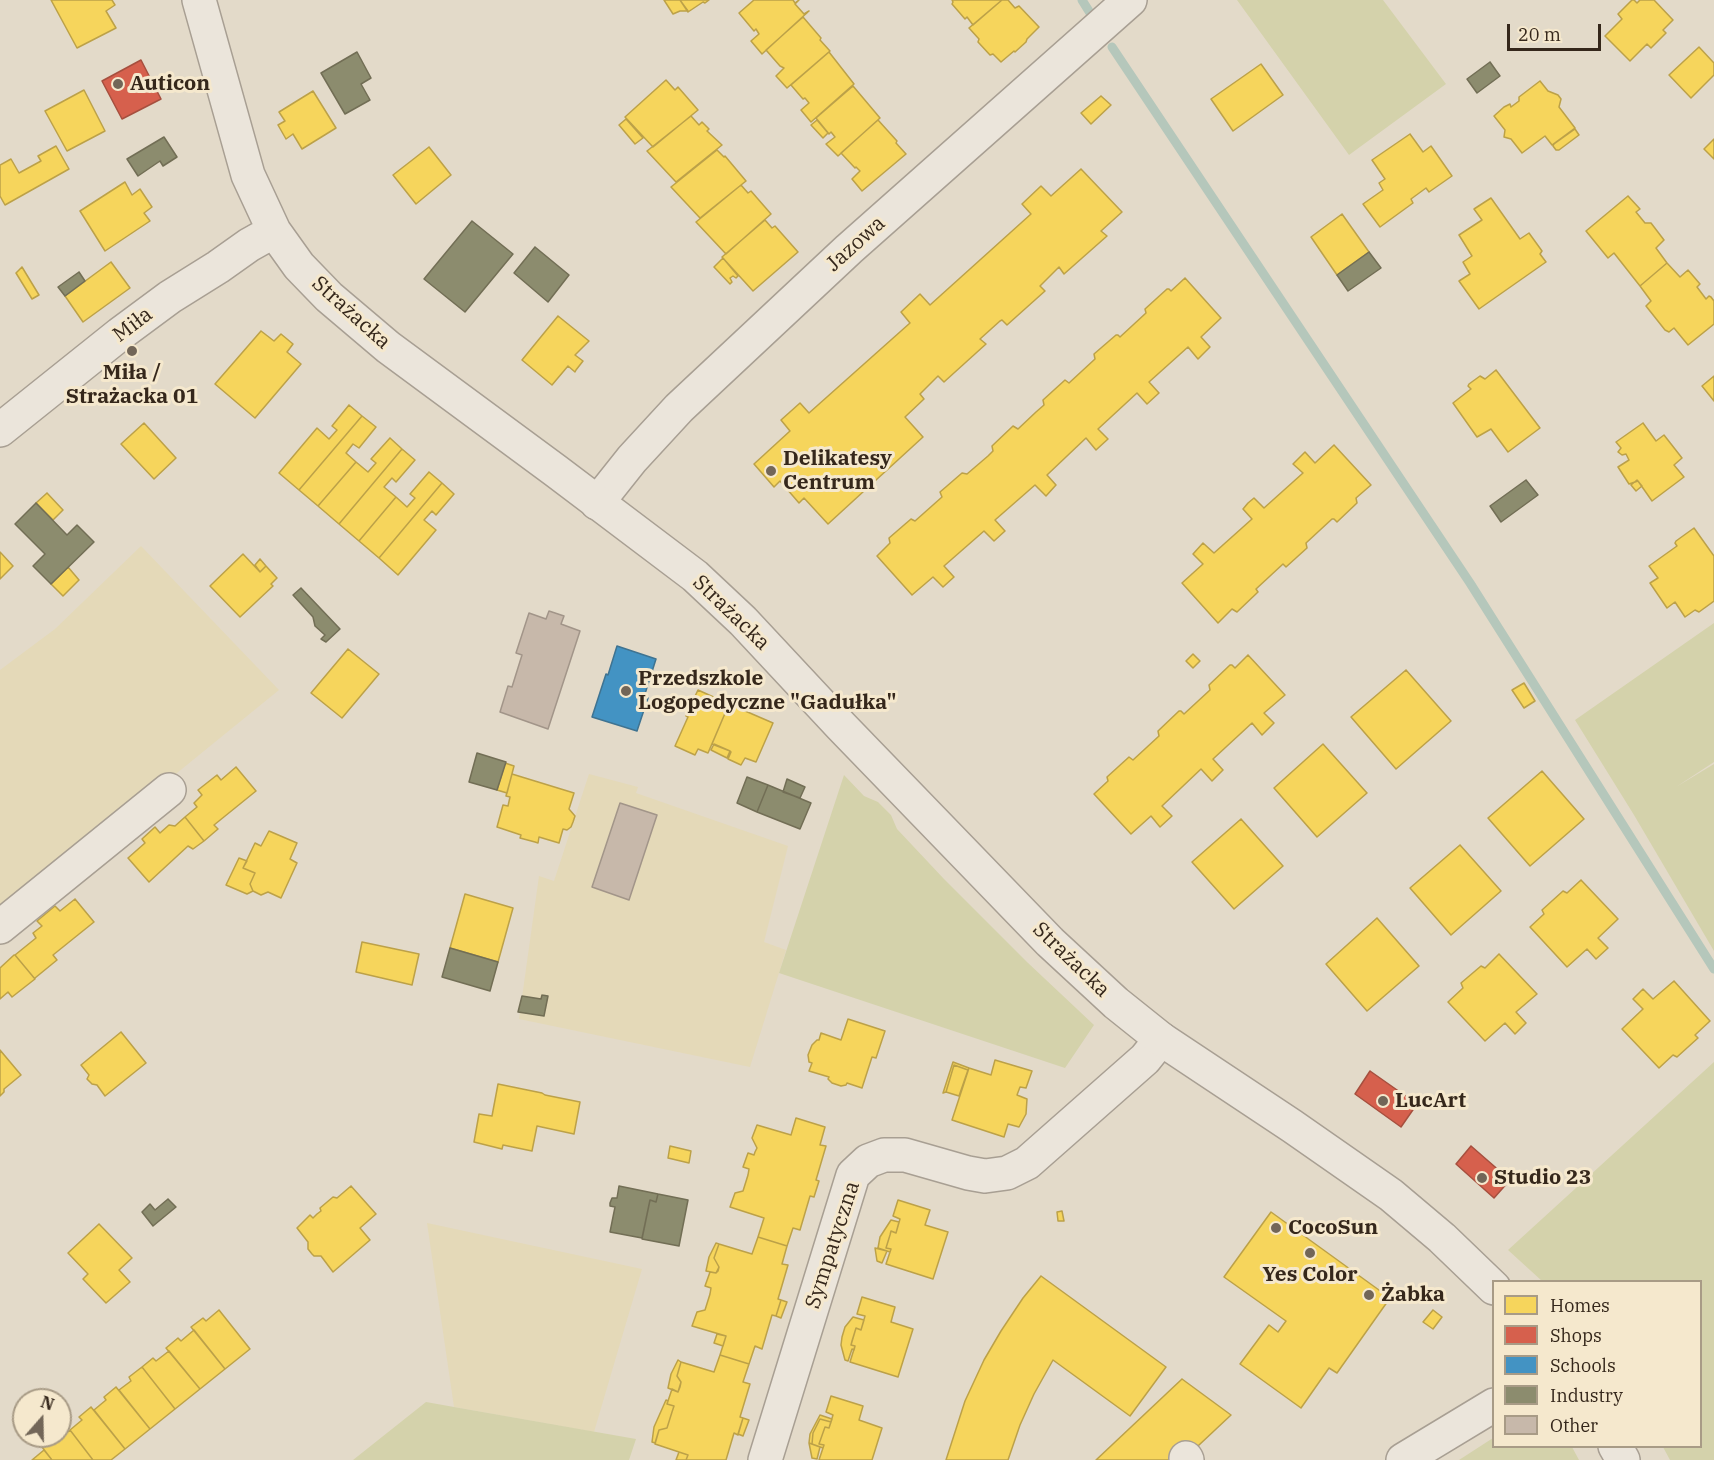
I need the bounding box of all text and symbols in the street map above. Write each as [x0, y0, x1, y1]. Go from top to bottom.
scale bar [1510, 12, 1604, 50]
text: 20 m [1518, 23, 1561, 46]
place label: Auticon [130, 71, 210, 97]
marker: Auticon [111, 77, 125, 91]
street label: Jazowa [821, 211, 891, 277]
street label: Strażacka [306, 271, 396, 355]
street label: Miła [108, 302, 158, 348]
marker: Miła / Strażacka 01 [125, 344, 139, 358]
place label: Miła / Strażacka 01 [66, 360, 198, 410]
place label: Delikatesy Centrum [783, 446, 892, 496]
marker: Delikatesy Centrum [764, 464, 778, 478]
street label: Strażacka [687, 570, 775, 656]
place label: Przedszkole Logopedyczne "Gadułka" [638, 666, 896, 716]
marker: Przedszkole Logopedyczne "Gadułka" [619, 684, 633, 698]
street label: Strażacka [1027, 917, 1115, 1003]
place label: LucArt [1395, 1088, 1466, 1114]
marker: LucArt [1376, 1094, 1390, 1108]
place label: Studio 23 [1494, 1165, 1591, 1191]
marker: Studio 23 [1475, 1171, 1489, 1185]
street label: Sympatyczna [801, 1178, 865, 1312]
place label: CocoSun [1288, 1215, 1378, 1241]
marker: CocoSun [1269, 1221, 1283, 1235]
marker: Yes Color [1303, 1246, 1317, 1260]
place label: Yes Color [1262, 1262, 1358, 1288]
legend [1492, 1280, 1702, 1448]
place label: Żabka [1381, 1282, 1445, 1308]
marker: Żabka [1362, 1288, 1376, 1302]
text: Homes [1550, 1294, 1610, 1317]
text: Shops [1550, 1324, 1602, 1347]
text: Schools [1550, 1354, 1616, 1377]
text: Industry [1550, 1384, 1623, 1407]
north arrow [12, 1388, 72, 1448]
text: N [38, 1391, 57, 1415]
text: Other [1550, 1414, 1598, 1437]

